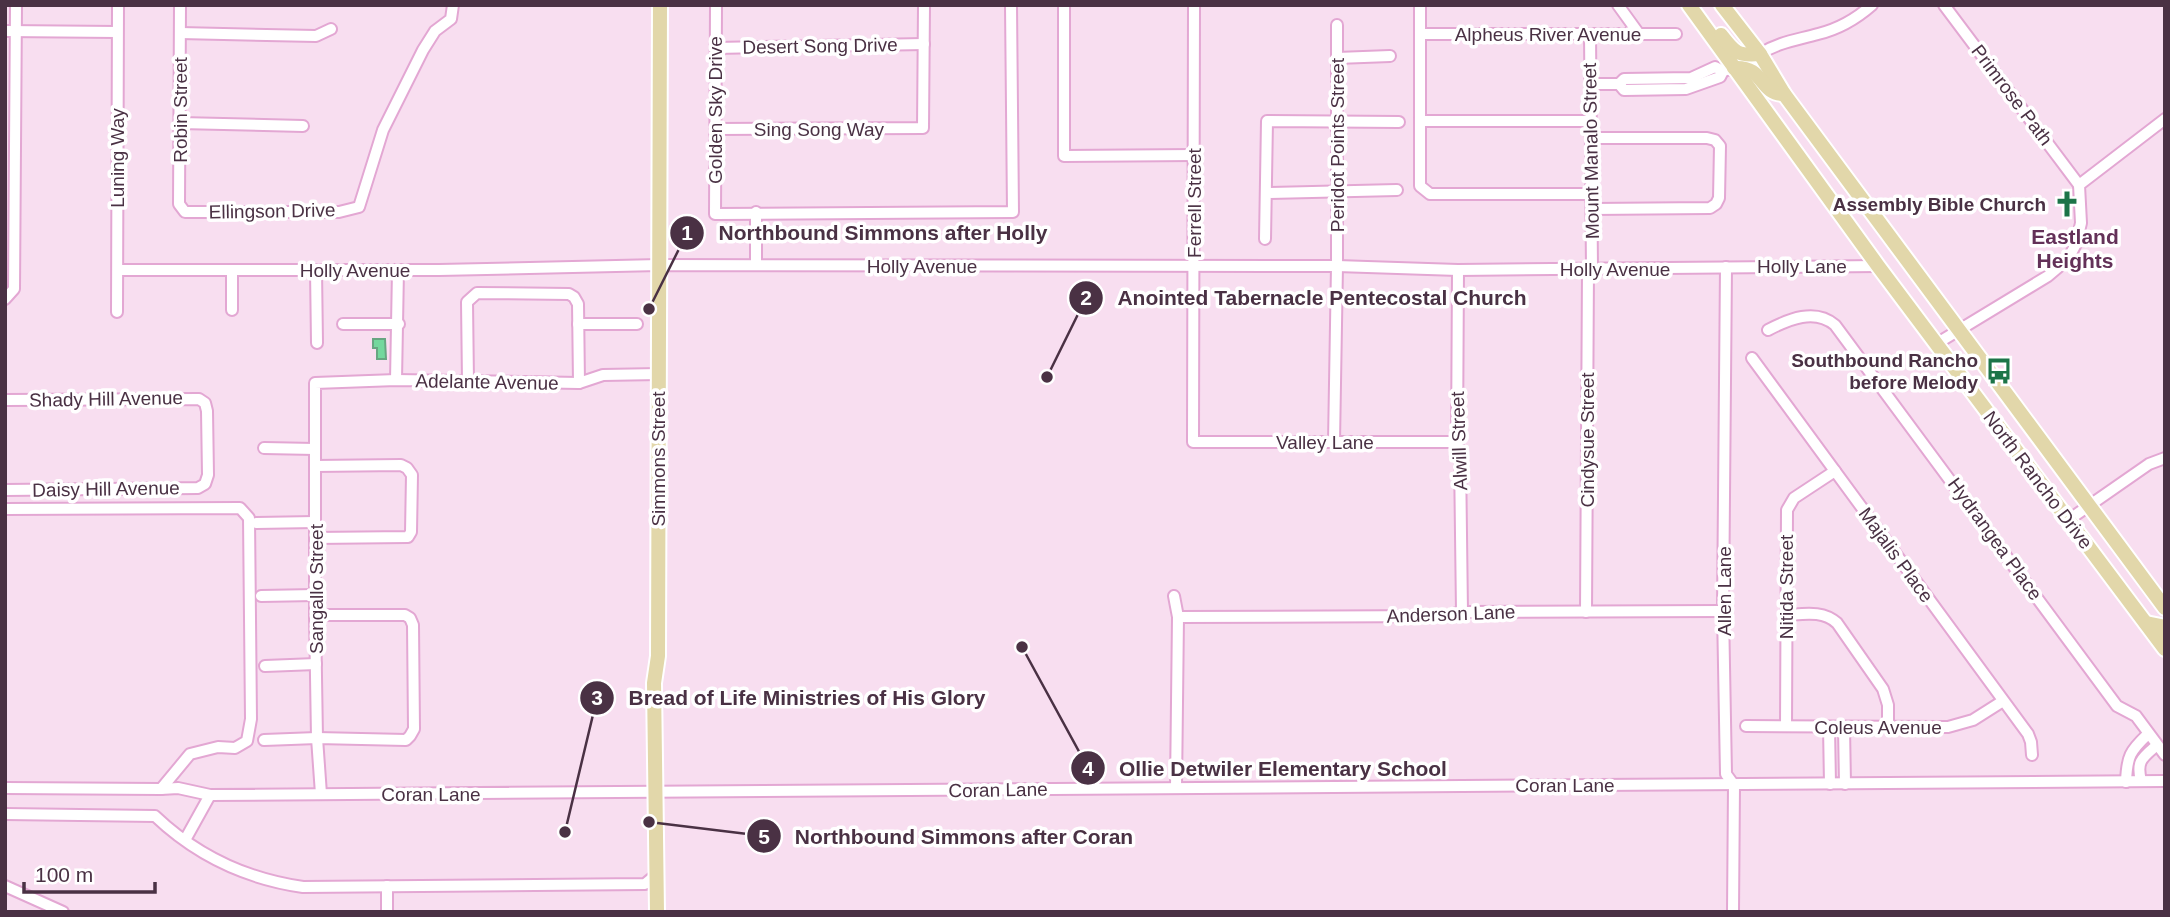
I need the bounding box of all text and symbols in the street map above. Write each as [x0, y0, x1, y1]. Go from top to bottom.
street label: Alpheus River Avenue [1455, 24, 1641, 45]
street label: Desert Song Drive [742, 34, 898, 58]
street label: Golden Sky Drive [705, 36, 726, 184]
street label: Primrose Path [1967, 41, 2057, 149]
street label: Robin Street [170, 56, 191, 163]
street label: Peridot Points Street [1327, 57, 1348, 232]
street label: Mount Manalo Street [1579, 62, 1603, 239]
street label: Luning Way [107, 108, 128, 208]
street label: Sing Song Way [754, 119, 885, 140]
street label: Ferrell Street [1184, 147, 1205, 258]
church icon: Assembly Bible Church [2052, 189, 2082, 219]
place label: Assembly Bible Church [1833, 194, 2046, 215]
street label: Ellingson Drive [208, 199, 336, 223]
callout: Northbound Simmons after Holly [669, 212, 1061, 254]
text: 1 [681, 221, 693, 244]
text: Northbound Simmons after Holly [718, 221, 1048, 244]
district label: Eastland Heights [2031, 225, 2119, 272]
street label: Holly Avenue [867, 256, 977, 277]
street label: Holly Lane [1757, 256, 1847, 277]
street label: Holly Avenue [1560, 259, 1670, 280]
street label: Holly Avenue [300, 260, 410, 281]
callout: Anointed Tabernacle Pentecostal Church [1068, 277, 1541, 319]
text: 2 [1080, 286, 1092, 309]
text: Anointed Tabernacle Pentecostal Church [1117, 286, 1527, 309]
place label: Southbound Rancho before Melody [1791, 350, 1978, 393]
bus stop icon: Southbound Rancho before Melody [1984, 356, 2014, 386]
street label: Adelante Avenue [415, 370, 559, 394]
street label: Cindysue Street [1577, 372, 1598, 508]
street label: Shady Hill Avenue [29, 387, 183, 411]
street label: Alwill Street [1447, 390, 1471, 491]
street label: Simmons Street [648, 391, 669, 527]
street label: North Rancho Drive [1979, 407, 2097, 553]
street label: Valley Lane [1276, 432, 1374, 453]
street label: Hydrangea Place [1944, 474, 2046, 604]
street label: Daisy Hill Avenue [32, 477, 180, 501]
street label: Majalis Place [1855, 504, 1937, 606]
street label: Sangallo Street [306, 523, 327, 654]
street label: Nitida Street [1776, 534, 1797, 639]
street label: Allen Lane [1714, 546, 1735, 636]
street label: Anderson Lane [1386, 601, 1516, 627]
callout: Bread of Life Ministries of His Glory [579, 677, 999, 719]
text: 3 [591, 686, 603, 709]
text: Bread of Life Ministries of His Glory [628, 686, 986, 709]
street label: Coleus Avenue [1814, 717, 1942, 738]
callout: Ollie Detwiler Elementary School [1070, 747, 1461, 789]
text: 4 [1082, 757, 1094, 780]
text: Ollie Detwiler Elementary School [1119, 757, 1447, 780]
street label: Coran Lane [1515, 775, 1615, 796]
street label: Coran Lane [948, 779, 1048, 801]
street label: Coran Lane [381, 784, 481, 805]
callout: Northbound Simmons after Coran [746, 815, 1147, 857]
text: 5 [758, 825, 770, 848]
text: Northbound Simmons after Coran [795, 825, 1133, 848]
scale bar [24, 850, 156, 894]
text: 100 m [35, 863, 93, 886]

